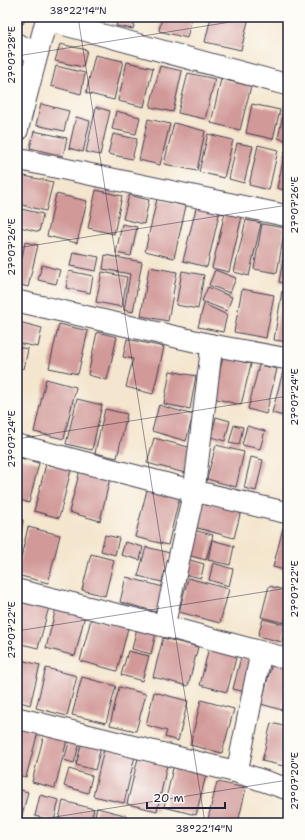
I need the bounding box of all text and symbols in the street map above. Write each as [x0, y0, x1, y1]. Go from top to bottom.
text: 38°22'14"N [49, 4, 107, 17]
text: 27°07'28"E [5, 26, 18, 84]
text: 27°07'26"E [288, 176, 301, 234]
text: 27°07'26"E [5, 218, 18, 276]
text: 27°07'24"E [288, 368, 301, 426]
text: 27°07'24"E [5, 410, 18, 468]
text: 27°07'22"E [288, 560, 301, 618]
text: 27°07'22"E [5, 601, 18, 659]
text: 27°07'20"E [288, 752, 301, 810]
scale bar [147, 784, 225, 810]
text: 20 m [153, 790, 184, 806]
text: 38°22'14"N [175, 822, 233, 835]

